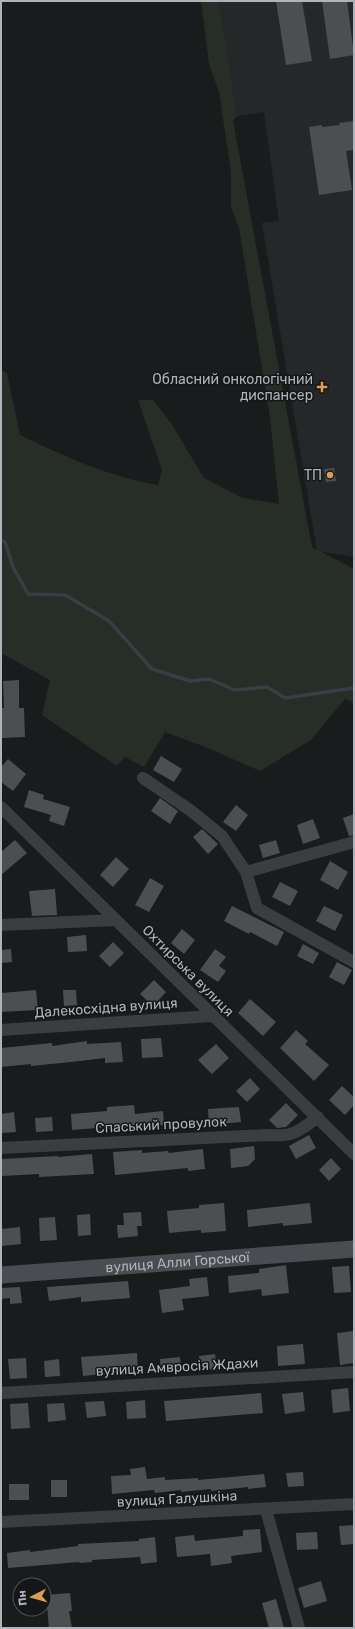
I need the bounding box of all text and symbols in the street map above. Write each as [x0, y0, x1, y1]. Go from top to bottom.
place label: Обласний онкологічний диспансер [152, 371, 313, 404]
marker: Обласний онкологічний диспансер [316, 381, 328, 393]
place label: ТП [304, 467, 322, 484]
marker: ТП [325, 470, 335, 480]
street label: Охтирська вулиця [139, 922, 237, 1020]
street label: Далекосхідна вулиця [34, 995, 178, 1021]
street label: Спаський провулок [95, 1113, 228, 1137]
street label: вулиця Алли Горської [105, 1248, 251, 1276]
street label: вулиця Амвросія Ждахи [95, 1354, 259, 1380]
street label: вулиця Галушкіна [116, 1487, 238, 1511]
north arrow [12, 1577, 52, 1617]
text: Пн [15, 1590, 30, 1606]

